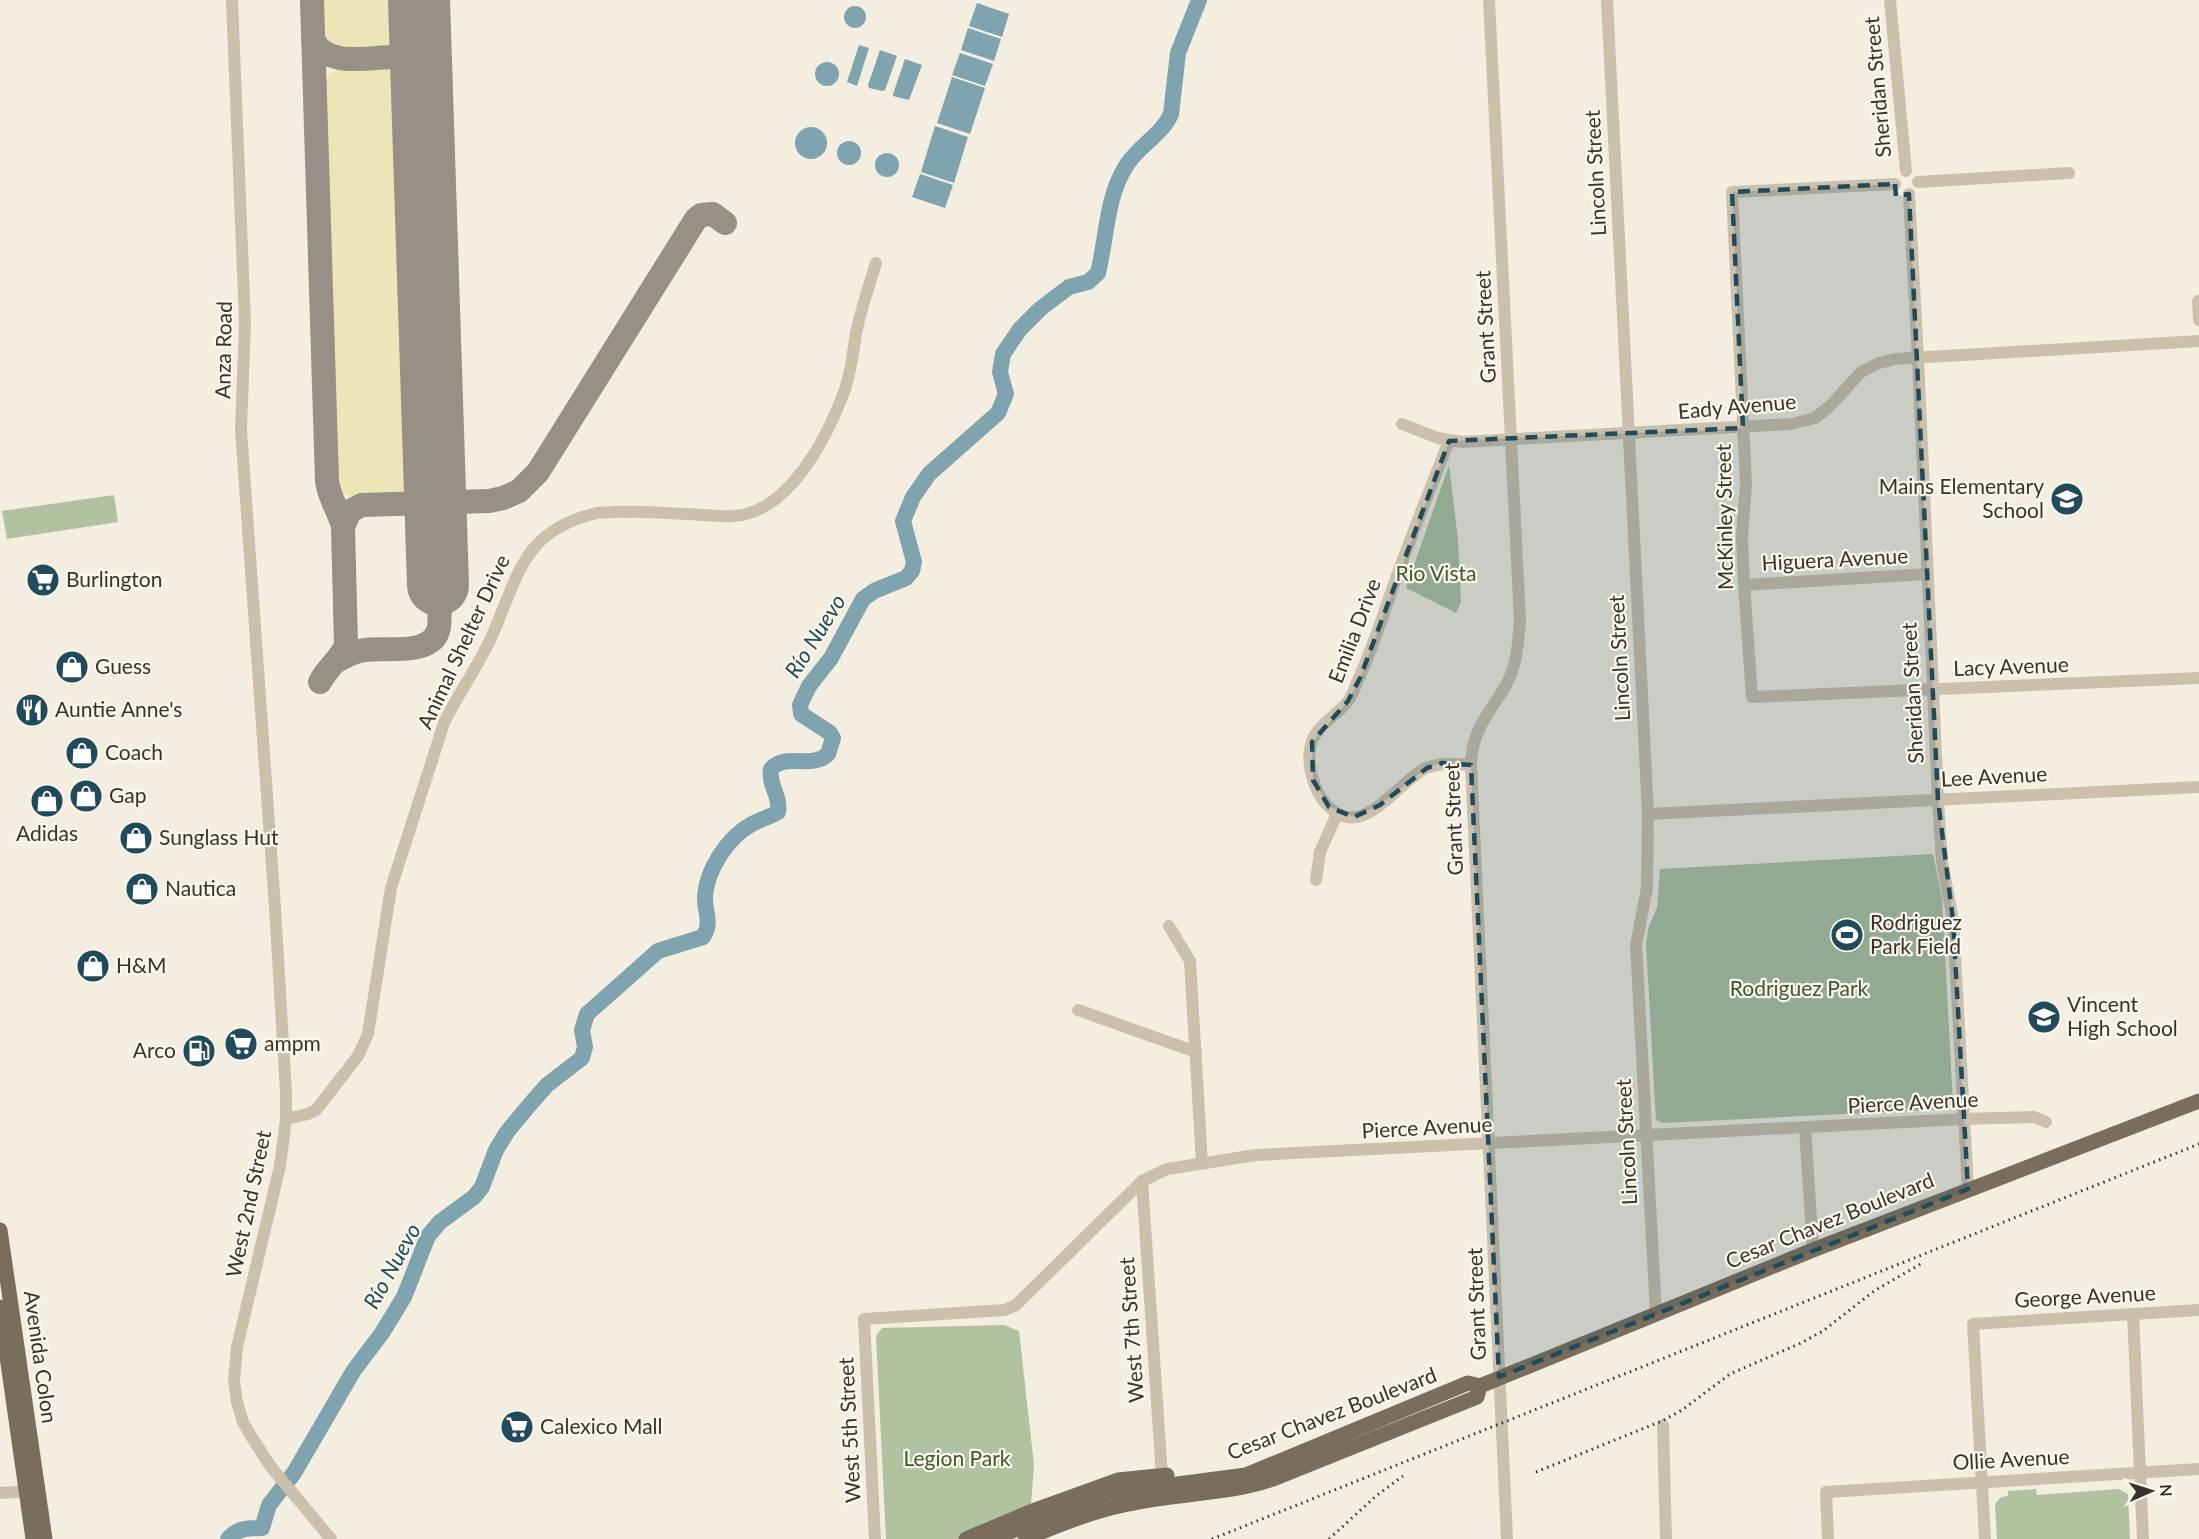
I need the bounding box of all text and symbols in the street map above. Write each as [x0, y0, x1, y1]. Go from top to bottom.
street label: Sheridan Street [1858, 15, 1895, 159]
street label: Lincoln Street [1579, 109, 1610, 237]
street label: Grant Street [1469, 270, 1500, 384]
street label: Anza Road [209, 301, 236, 399]
street label: Eady Avenue [1677, 388, 1797, 423]
street label: McKinley Street [1710, 443, 1737, 590]
place label: Mains Elementary School [1879, 473, 2044, 522]
school or university icon: Mains Elementary School [2049, 481, 2085, 517]
street label: Higuera Avenue [1761, 542, 1909, 575]
street label: Animal Shelter Drive [411, 550, 514, 732]
park label: Rio Vista [1396, 560, 1476, 585]
supermarket icon: Burlington [25, 562, 61, 598]
place label: Burlington [66, 566, 162, 591]
street label: Emilia Drive [1322, 575, 1385, 686]
water label: Río Nuevo [778, 589, 851, 682]
street label: Lincoln Street [1603, 594, 1634, 722]
street label: Sheridan Street [1895, 621, 1928, 764]
shop icon: Guess [54, 649, 90, 685]
street label: Lacy Avenue [1953, 651, 2069, 680]
place label: Guess [95, 653, 151, 678]
restaurant icon: Auntie Anne's [14, 692, 50, 728]
place label: Auntie Anne's [55, 696, 182, 721]
shop icon: Coach [64, 735, 100, 771]
place label: Coach [105, 739, 163, 764]
street label: Lee Avenue [1940, 760, 2048, 791]
street label: Grant Street [1438, 762, 1467, 876]
shop icon: Gap [68, 778, 104, 814]
place label: Gap [109, 782, 147, 807]
shop icon: Adidas [29, 783, 65, 819]
place label: Adidas [16, 820, 78, 845]
shop icon: Sunglass Hut [118, 820, 154, 856]
place label: Sunglass Hut [159, 824, 279, 849]
shop icon: Nautica [124, 871, 160, 907]
place label: Nautica [165, 875, 236, 900]
place label: Rodriguez Park Field [1870, 909, 1962, 958]
sports icon: Rodriguez Park Field [1829, 917, 1865, 953]
shop icon: H&M [75, 948, 111, 984]
place label: H&M [116, 952, 166, 977]
park label: Rodriguez Park [1730, 975, 1869, 1000]
place label: Vincent High School [2067, 991, 2178, 1040]
school or university icon: Vincent High School [2026, 999, 2062, 1035]
supermarket icon: ampm [223, 1026, 259, 1062]
place label: ampm [264, 1030, 321, 1055]
fuel station icon: Arco [181, 1033, 217, 1069]
place label: Arco [133, 1037, 176, 1062]
street label: Lincoln Street [1610, 1078, 1641, 1206]
street label: Pierce Avenue [1847, 1086, 1979, 1117]
street label: Pierce Avenue [1361, 1111, 1493, 1142]
street label: West 2nd Street [220, 1127, 275, 1280]
street label: Cesar Chavez Boulevard [1722, 1166, 1937, 1273]
water label: Río Nuevo [357, 1218, 426, 1313]
street label: Grant Street [1461, 1247, 1490, 1361]
street label: West 7th Street [1113, 1256, 1148, 1404]
street label: George Avenue [2014, 1279, 2156, 1312]
street label: Avenida Colon [20, 1289, 63, 1425]
street label: West 5th Street [832, 1356, 865, 1504]
street label: Cesar Chavez Boulevard [1223, 1361, 1440, 1464]
supermarket icon: Calexico Mall [499, 1409, 535, 1445]
place label: Calexico Mall [540, 1413, 663, 1438]
street label: Ollie Avenue [1952, 1443, 2070, 1474]
park label: Legion Park [903, 1445, 1011, 1470]
north arrow [2121, 1461, 2181, 1521]
text: N [2157, 1484, 2176, 1497]

